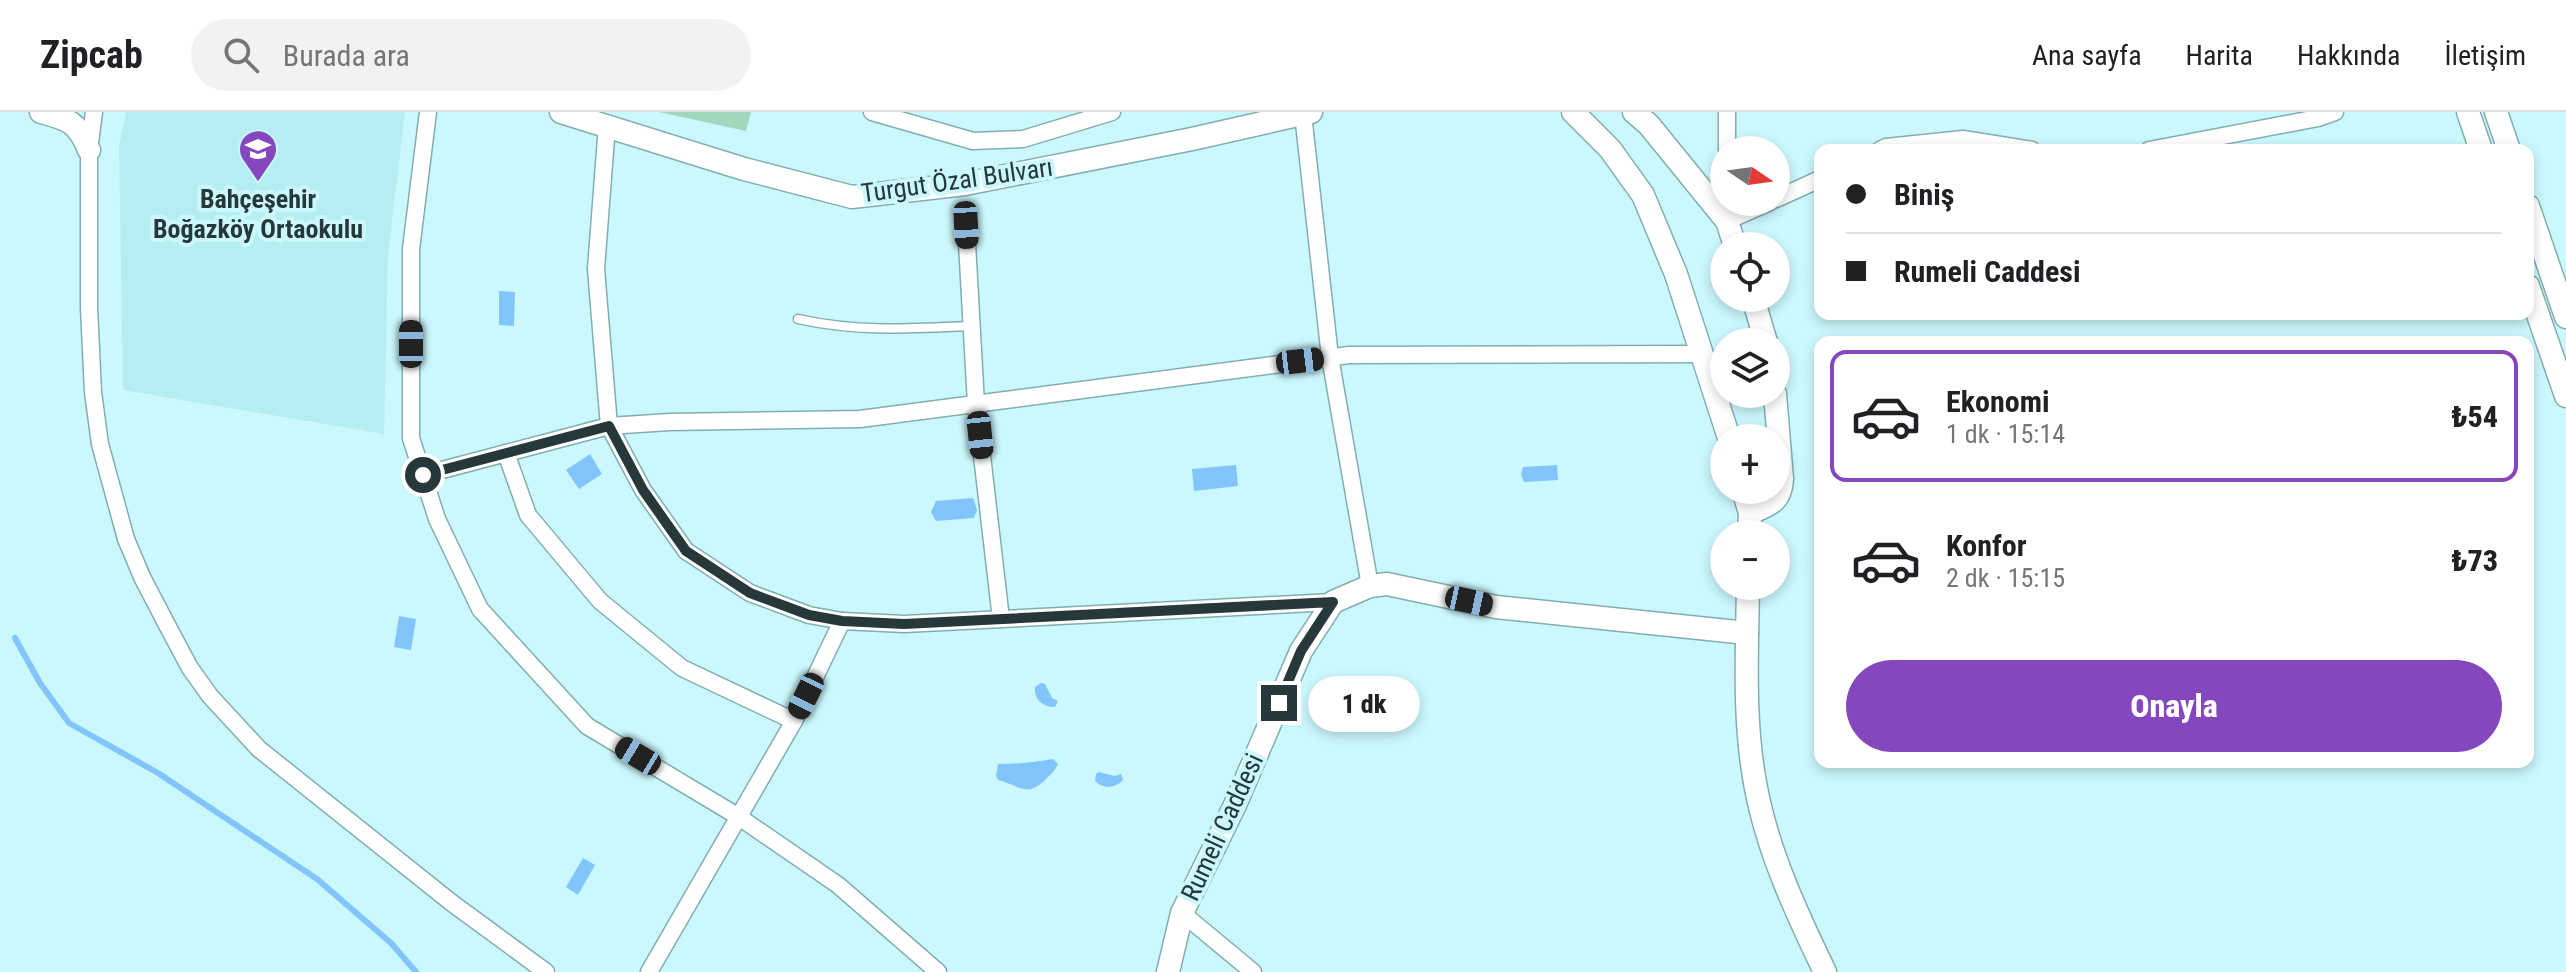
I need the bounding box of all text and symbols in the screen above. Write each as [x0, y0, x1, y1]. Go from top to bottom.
search box [191, 19, 751, 91]
text: Zipcab [40, 33, 143, 77]
icon: search [219, 33, 263, 77]
text: Burada ara [283, 38, 410, 73]
text: Ana sayfa [2032, 39, 2142, 72]
text: Harita [2186, 39, 2253, 72]
text: Hakkında [2297, 39, 2400, 72]
text: İletişim [2444, 39, 2526, 72]
school or university icon: Bahçeşehir Boğazköy Ortaokulu [237, 128, 279, 183]
north arrow [1710, 136, 1790, 216]
map controls [1710, 136, 1790, 600]
street label: Turgut Özal Bulvarı [859, 152, 1055, 208]
text: Biniş [1894, 177, 1954, 212]
place label: Bahçeşehir Boğazköy Ortaokulu [153, 184, 363, 244]
car [953, 200, 979, 250]
button: locate [1710, 232, 1790, 312]
text: Rumeli Caddesi [1894, 254, 2081, 289]
car [399, 320, 423, 368]
button: layers [1710, 328, 1790, 408]
car [1275, 346, 1325, 376]
icon: car [1850, 380, 1922, 452]
text: Ekonomi [1946, 384, 2050, 419]
text: ₺54 [2451, 399, 2498, 434]
car [966, 410, 994, 460]
text: 1 dk · 15:14 [1946, 419, 2065, 449]
button: + [1710, 424, 1790, 504]
route start [405, 457, 441, 493]
button: − [1710, 520, 1790, 600]
icon: car [1850, 524, 1922, 596]
text: Konfor [1946, 528, 2027, 563]
text: ₺73 [2451, 543, 2498, 578]
text: 2 dk · 15:15 [1946, 563, 2065, 593]
car [1443, 584, 1495, 618]
button: Onayla [1846, 660, 2502, 752]
car [785, 669, 827, 723]
callout: 1 dk [1307, 675, 1419, 731]
route end [1261, 685, 1297, 721]
text: 1 dk [1342, 689, 1386, 719]
car [611, 733, 665, 779]
street label: Rumeli Caddesi [1175, 749, 1269, 905]

